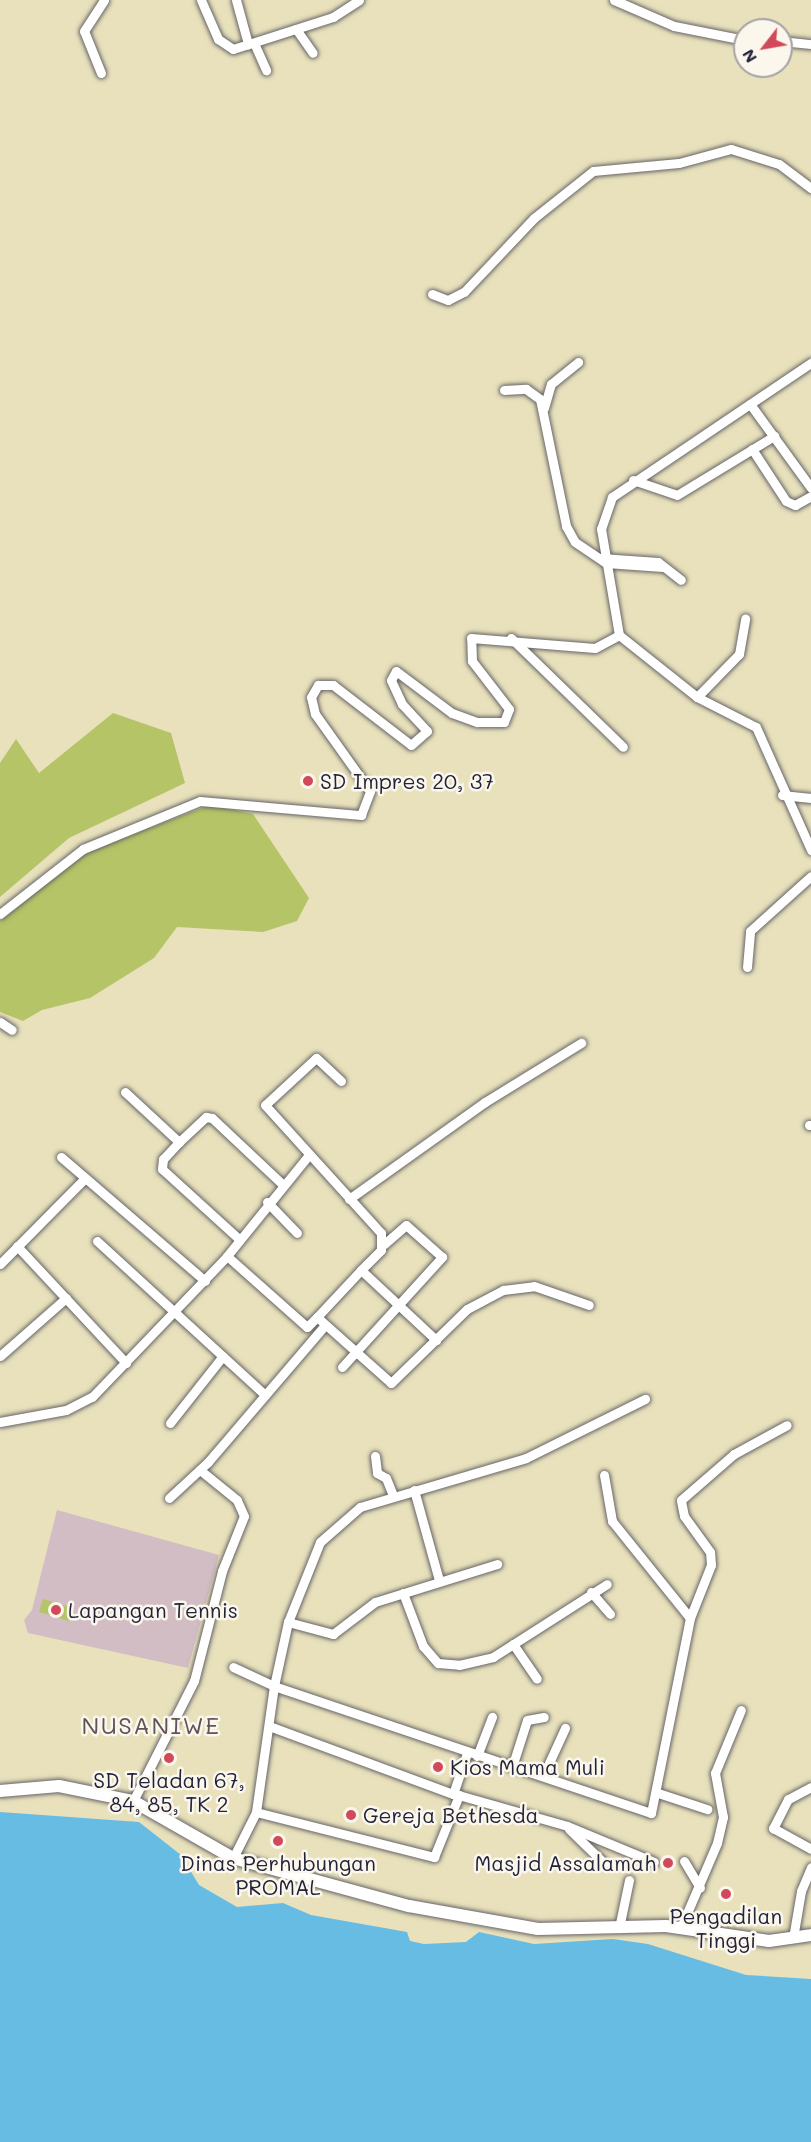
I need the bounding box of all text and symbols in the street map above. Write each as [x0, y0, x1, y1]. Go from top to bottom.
north arrow [733, 18, 793, 78]
text: N [737, 46, 761, 67]
place label: SD Impres 20, 37 [320, 768, 494, 794]
marker: SD Impres 20, 37 [301, 774, 315, 788]
place label: Lapangan Tennis [68, 1597, 238, 1623]
marker: Lapangan Tennis [49, 1603, 63, 1617]
district label: NUSANIWE [82, 1711, 220, 1739]
marker: SD Teladan 67, 84, 85, TK 2 [162, 1751, 176, 1765]
place label: Kios Mama Muli [450, 1754, 605, 1780]
marker: Kios Mama Muli [431, 1760, 445, 1774]
place label: SD Teladan 67, 84, 85, TK 2 [93, 1767, 245, 1817]
place label: Gereja Bethesda [363, 1802, 539, 1828]
marker: Gereja Bethesda [344, 1808, 358, 1822]
marker: Dinas Perhubungan PROMAL [271, 1834, 285, 1848]
place label: Dinas Perhubungan PROMAL [180, 1850, 376, 1900]
place label: Masjid Assalamah [474, 1850, 656, 1876]
marker: Masjid Assalamah [661, 1856, 675, 1870]
marker: Pengadilan Tinggi [719, 1887, 733, 1901]
place label: Pengadilan Tinggi [670, 1903, 782, 1953]

